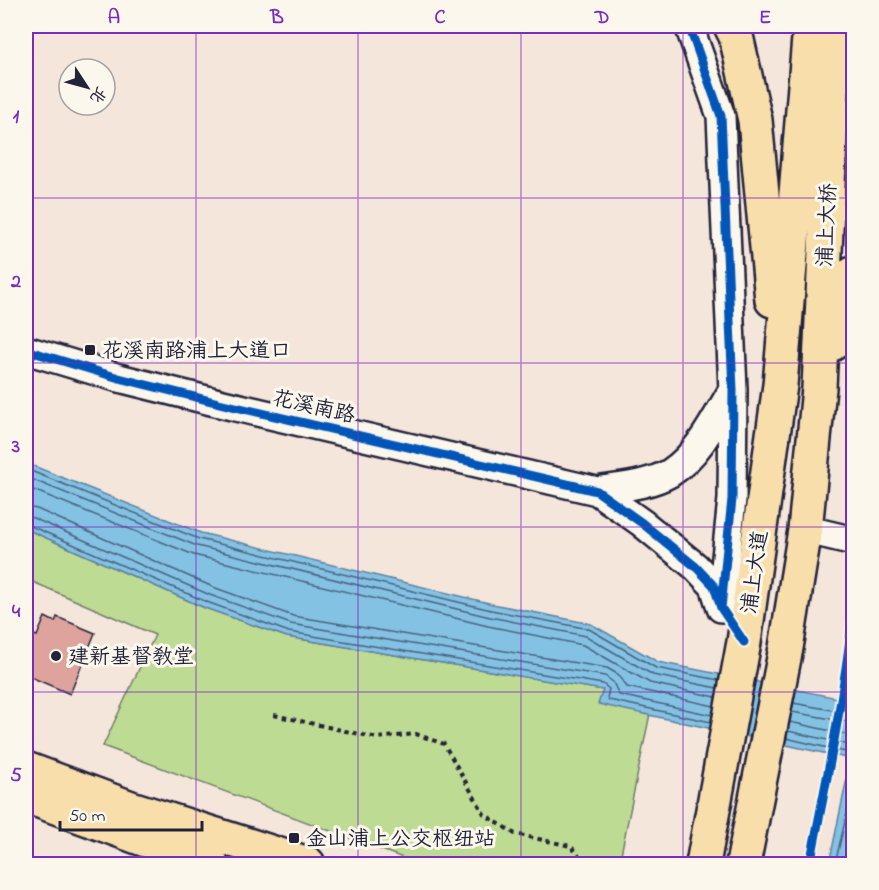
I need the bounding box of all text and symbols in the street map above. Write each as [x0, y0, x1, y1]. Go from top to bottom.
text: A [108, 4, 120, 33]
text: B [269, 4, 284, 33]
text: C [435, 4, 446, 33]
text: D [594, 4, 609, 33]
text: E [759, 4, 771, 33]
north arrow [57, 57, 117, 117]
text: 北 [83, 81, 112, 108]
text: 1 [13, 103, 20, 132]
street label: 浦上大桥 [811, 182, 845, 268]
text: 2 [10, 268, 21, 297]
place label: 花溪南路浦上大道口 [102, 337, 291, 367]
marker: 花溪南路浦上大道口 [83, 343, 97, 357]
street label: 花溪南路 [269, 384, 358, 432]
text: 3 [11, 433, 20, 462]
street label: 浦上大道 [735, 529, 777, 616]
text: 4 [12, 598, 21, 627]
place label: 建新基督教堂 [68, 643, 194, 673]
marker: 建新基督教堂 [49, 649, 63, 663]
text: 5 [10, 762, 22, 791]
scale bar [60, 794, 202, 832]
text: 50 m [69, 804, 106, 830]
place label: 金山浦上公交枢纽站 [306, 825, 495, 855]
marker: 金山浦上公交枢纽站 [287, 831, 301, 845]

